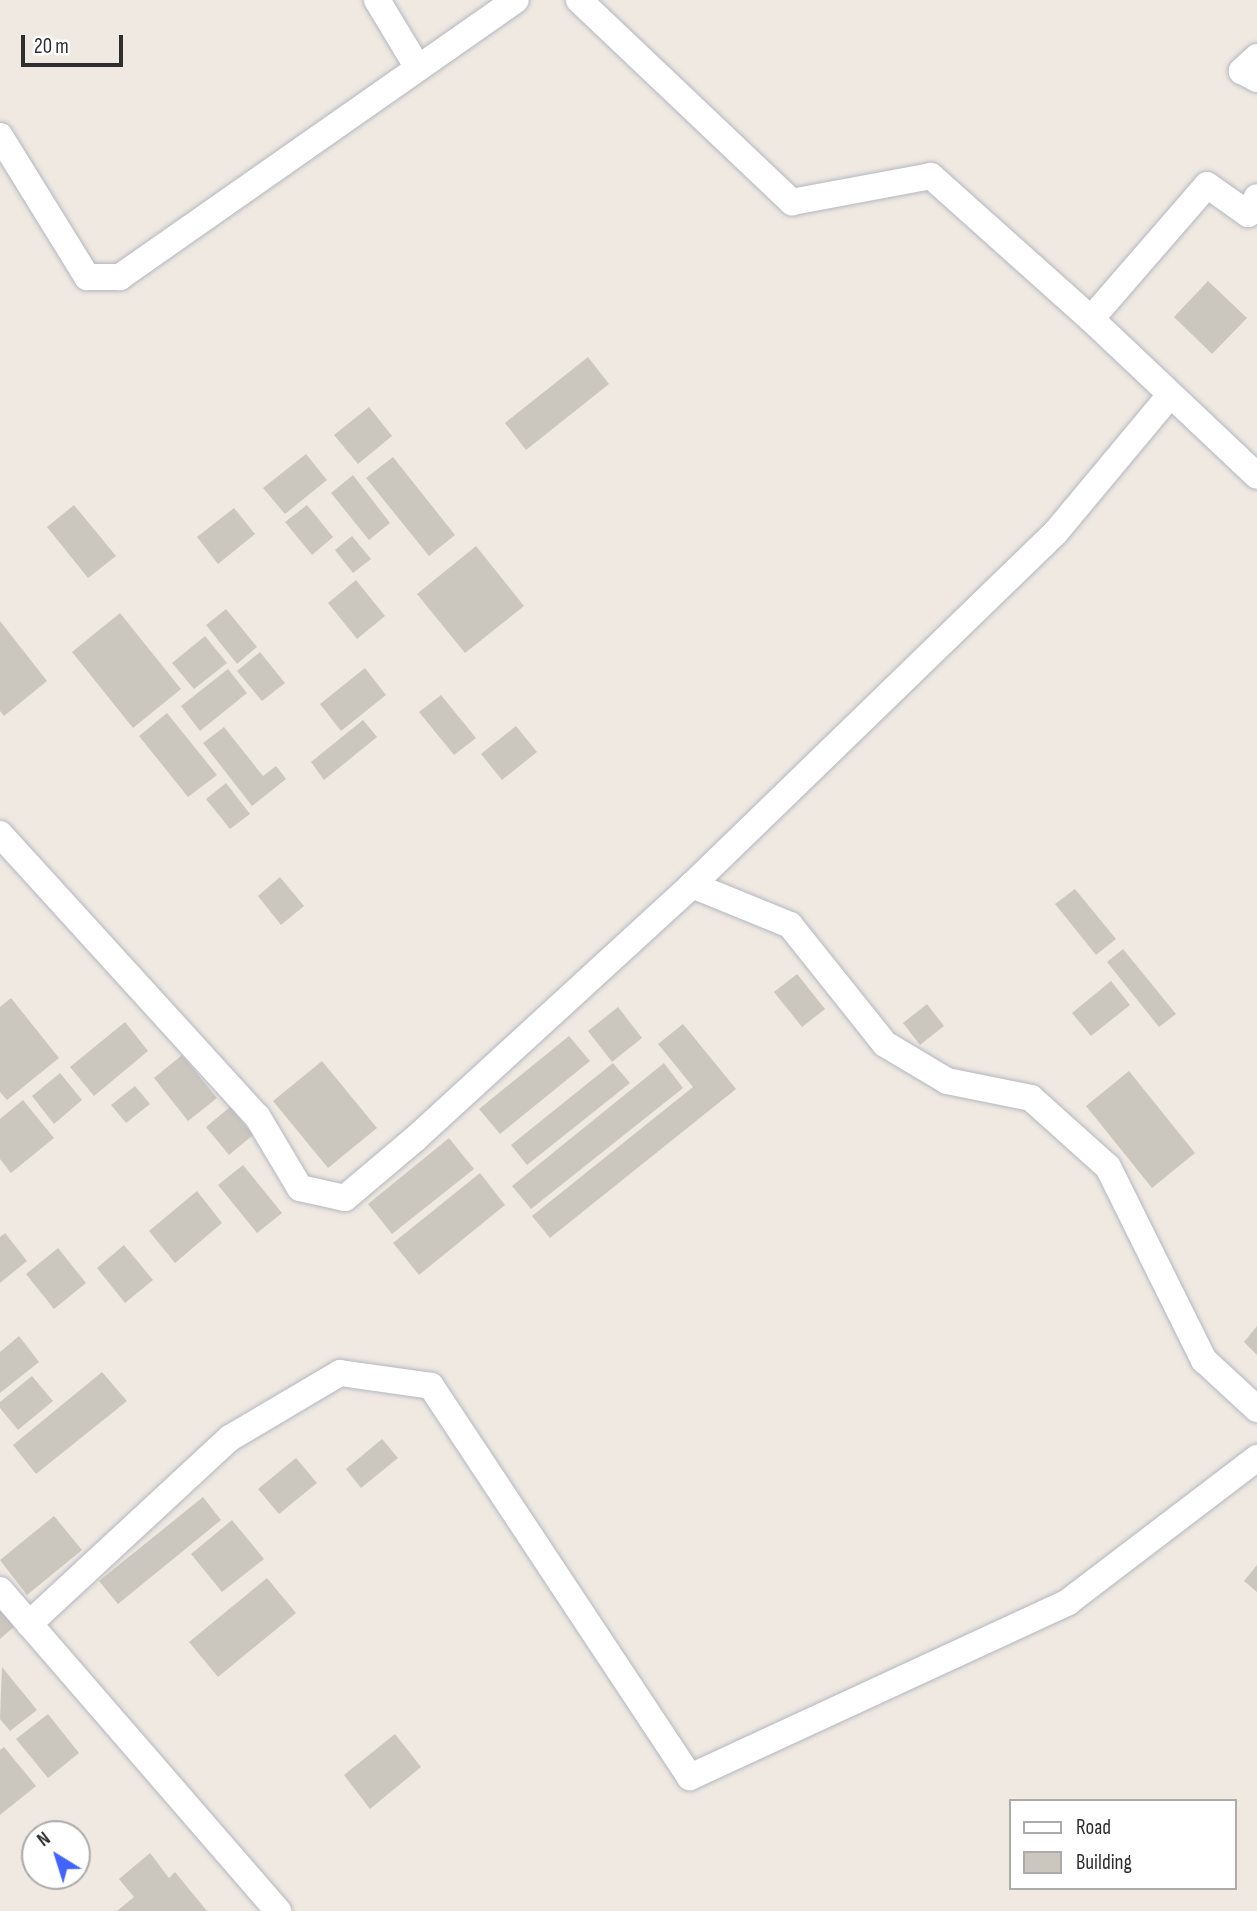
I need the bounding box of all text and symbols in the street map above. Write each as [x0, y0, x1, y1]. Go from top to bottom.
scale bar [24, 21, 126, 65]
text: 20 m [34, 34, 69, 59]
legend [1009, 1799, 1236, 1890]
text: Road [1076, 1815, 1111, 1840]
north arrow [21, 1820, 91, 1890]
text: N [33, 1827, 55, 1852]
text: Building [1076, 1850, 1132, 1875]

